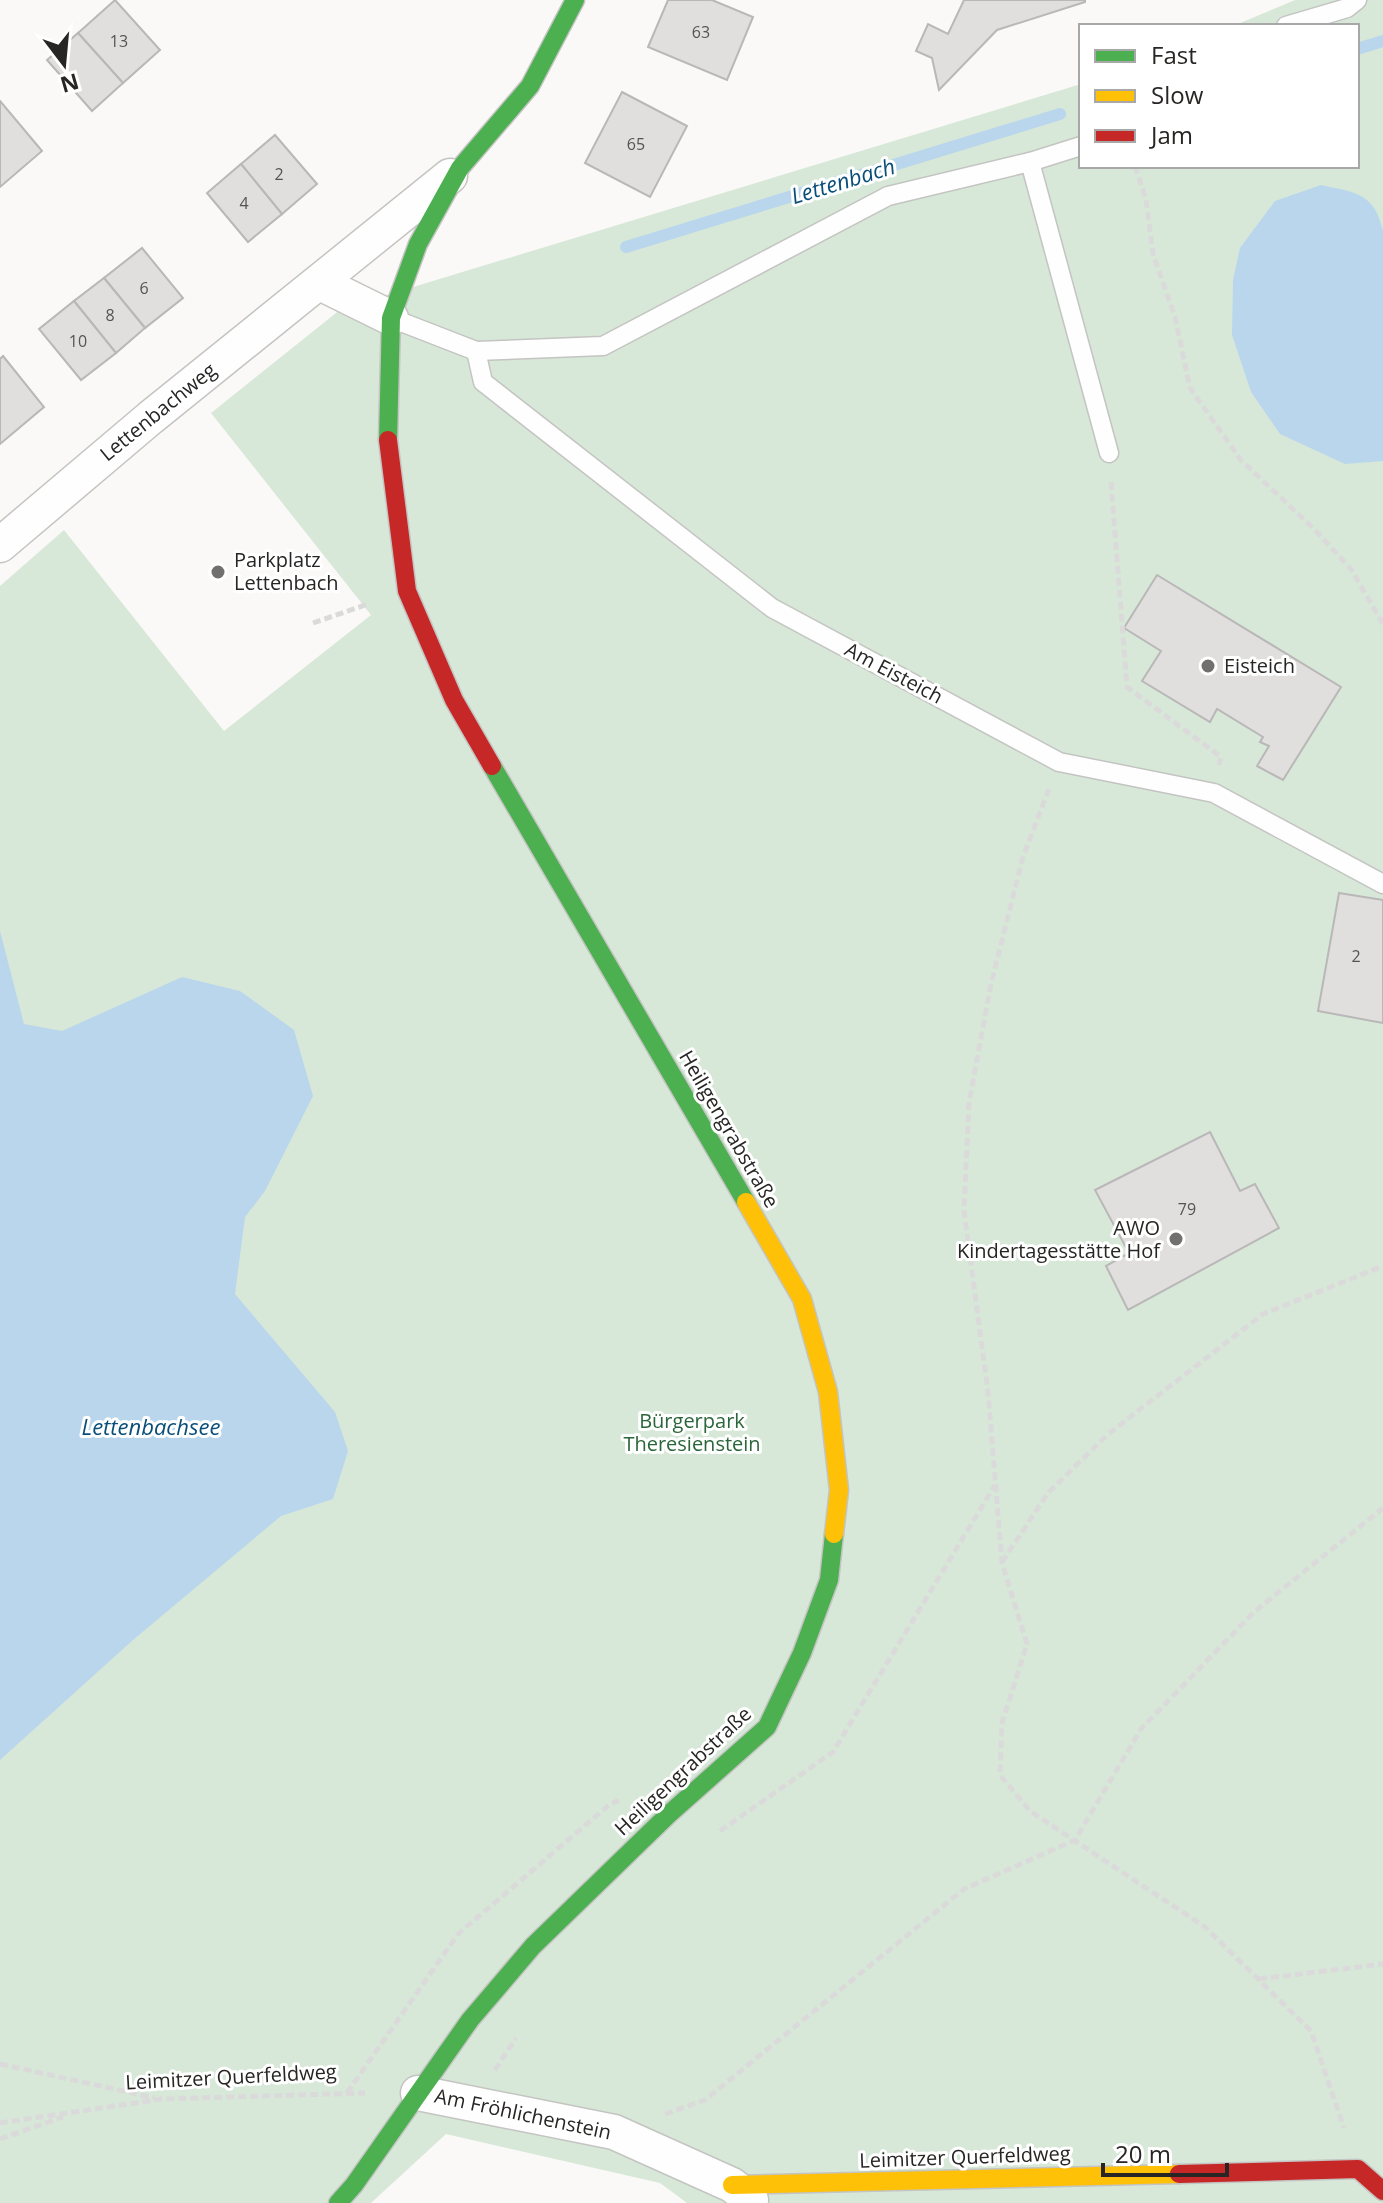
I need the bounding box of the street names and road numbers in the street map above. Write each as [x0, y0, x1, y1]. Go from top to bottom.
street label: Lettenbachweg [94, 356, 222, 467]
street label: Am Eisteich [841, 635, 948, 710]
street label: Heiligengrabstraße [673, 1045, 785, 1212]
street label: Heiligengrabstraße [609, 1700, 757, 1841]
street label: Leimitzer Querfeldweg [125, 2057, 337, 2096]
street label: Am Fröhlichenstein [432, 2082, 614, 2145]
street label: Leimitzer Querfeldweg [859, 2139, 1071, 2174]

